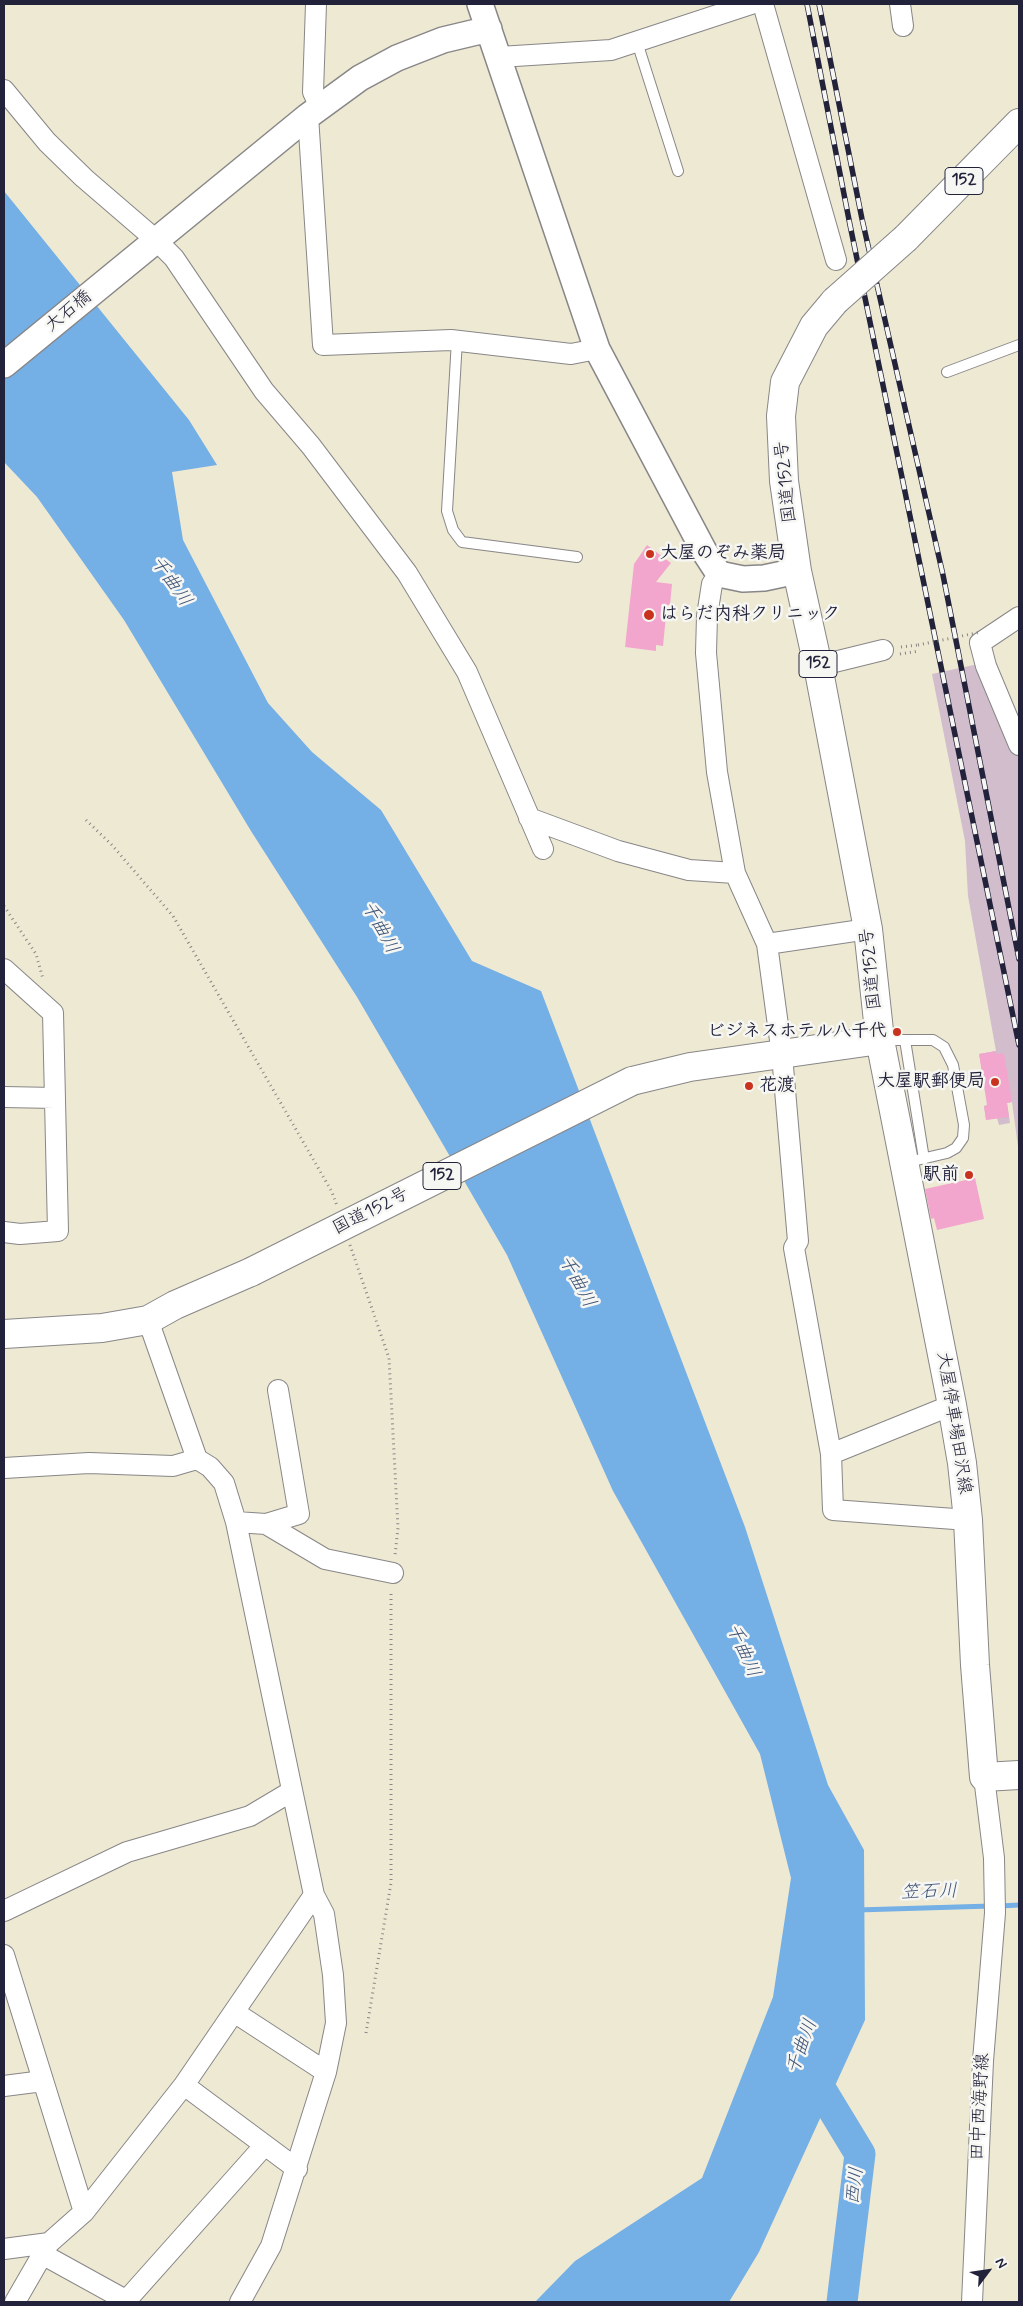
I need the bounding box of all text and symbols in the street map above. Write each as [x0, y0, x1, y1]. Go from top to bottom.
road number: 152 [945, 168, 983, 195]
street label: 大石橋 [41, 287, 97, 337]
street label: 国道152号 [772, 440, 802, 524]
place label: 大屋のぞみ薬局 [660, 543, 786, 565]
marker: 大屋のぞみ薬局 [644, 548, 656, 560]
water label: 千曲川 [144, 552, 196, 612]
place label: はらだ内科クリニック [660, 604, 840, 626]
marker: はらだ内科クリニック [642, 608, 656, 622]
road number: 152 [799, 651, 837, 678]
water label: 千曲川 [355, 898, 403, 958]
street label: 国道152号 [857, 927, 887, 1011]
place label: ビジネスホテル八千代 [707, 1021, 887, 1043]
marker: ビジネスホテル八千代 [891, 1026, 903, 1038]
place label: 大屋駅郵便局 [877, 1071, 985, 1093]
place label: 花渡 [759, 1075, 795, 1097]
marker: 大屋駅郵便局 [989, 1076, 1001, 1088]
marker: 花渡 [743, 1080, 755, 1092]
road number: 152 [423, 1162, 461, 1190]
place label: 駅前 [923, 1164, 959, 1186]
marker: 駅前 [963, 1169, 975, 1181]
street label: 国道152号 [329, 1184, 413, 1240]
water label: 千曲川 [552, 1252, 600, 1312]
street label: 大屋停車場田沢線 [931, 1350, 975, 1496]
water label: 千曲川 [720, 1620, 764, 1682]
water label: 笠石川 [900, 1881, 958, 1905]
water label: 千曲川 [783, 2016, 823, 2078]
street label: 田中西海野線 [967, 2053, 995, 2161]
water label: 西川 [842, 2166, 870, 2206]
north arrow [963, 2246, 1013, 2296]
text: N [991, 2255, 1011, 2272]

